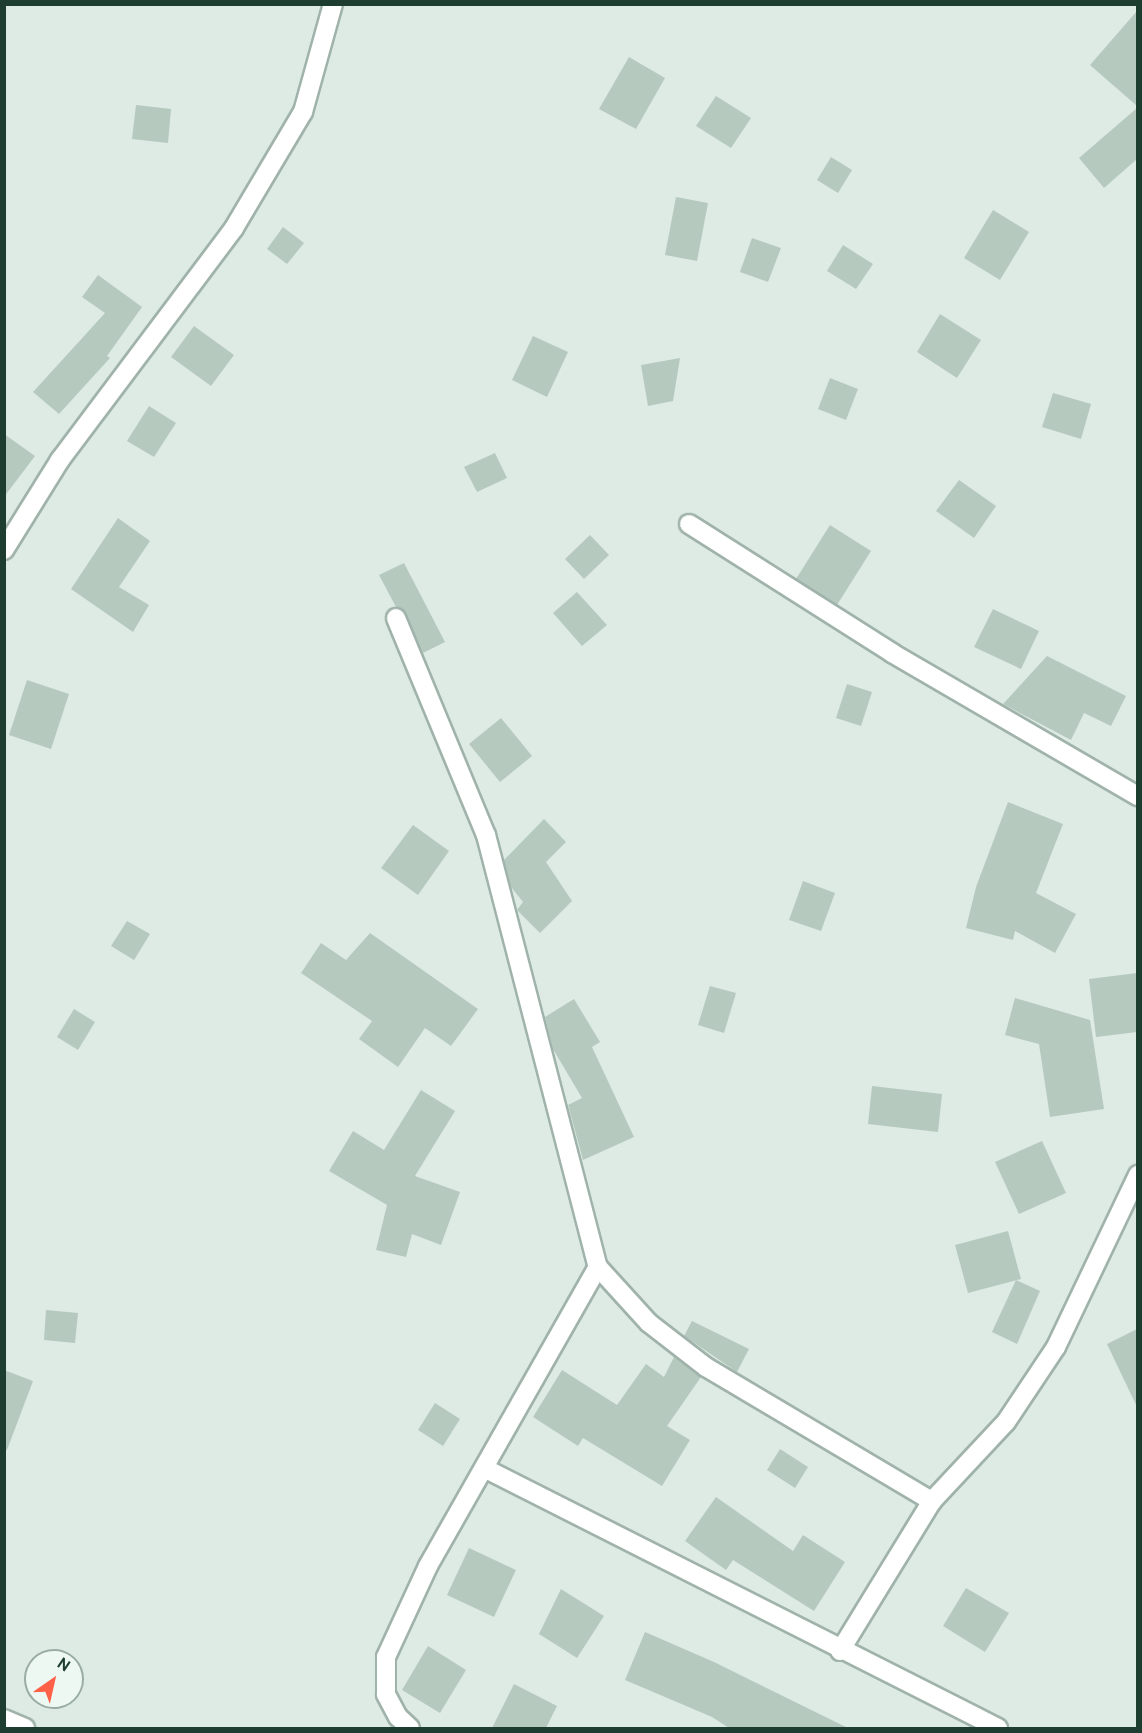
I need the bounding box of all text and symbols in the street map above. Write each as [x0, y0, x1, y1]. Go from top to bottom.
north arrow [24, 1649, 84, 1709]
text: N [53, 1654, 73, 1677]

